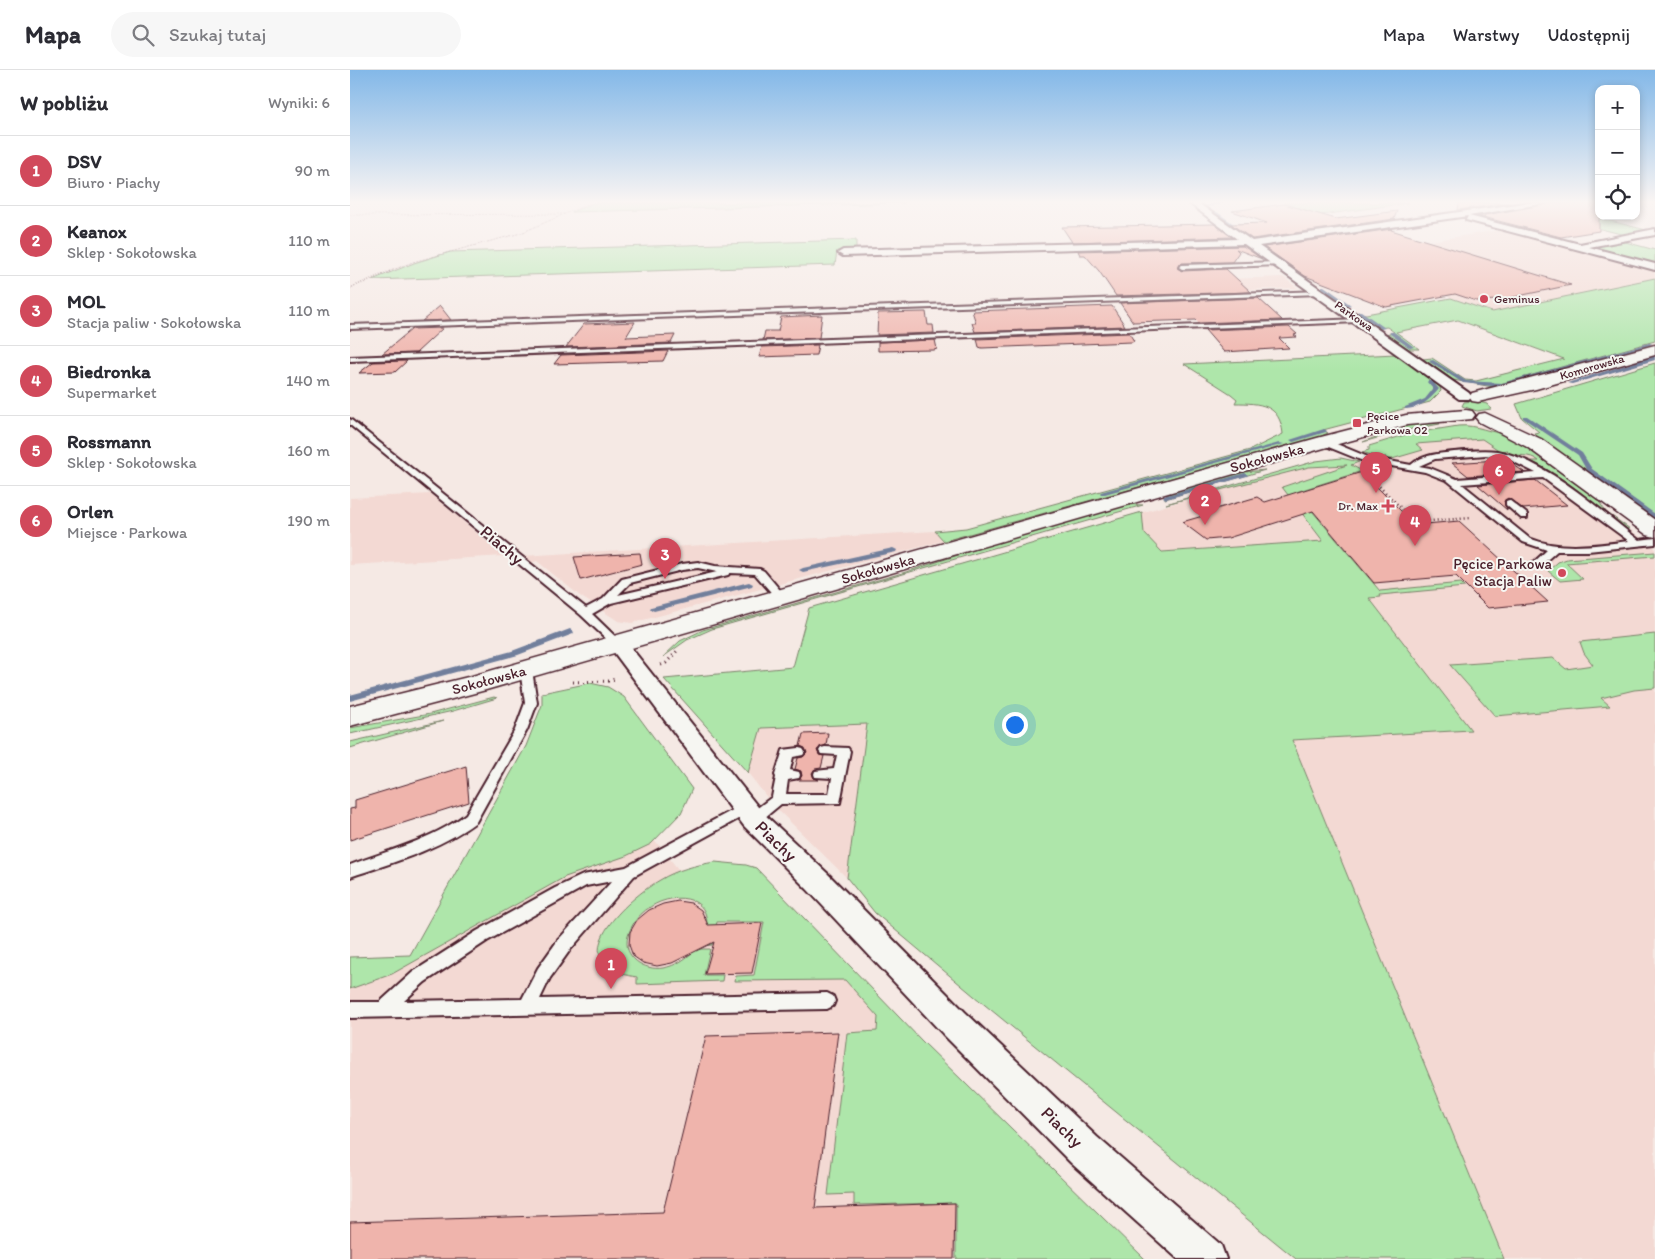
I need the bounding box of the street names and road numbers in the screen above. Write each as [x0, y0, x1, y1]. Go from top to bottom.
street label: Parkowa [1332, 298, 1377, 335]
street label: Komorowska [1558, 351, 1627, 383]
street label: Sokołowska [1228, 439, 1306, 477]
street label: Piachy [476, 521, 529, 570]
street label: Sokołowska [839, 550, 917, 588]
street label: Sokołowska [450, 661, 528, 699]
street label: Piachy [750, 816, 802, 867]
street label: Piachy [1036, 1102, 1088, 1153]

